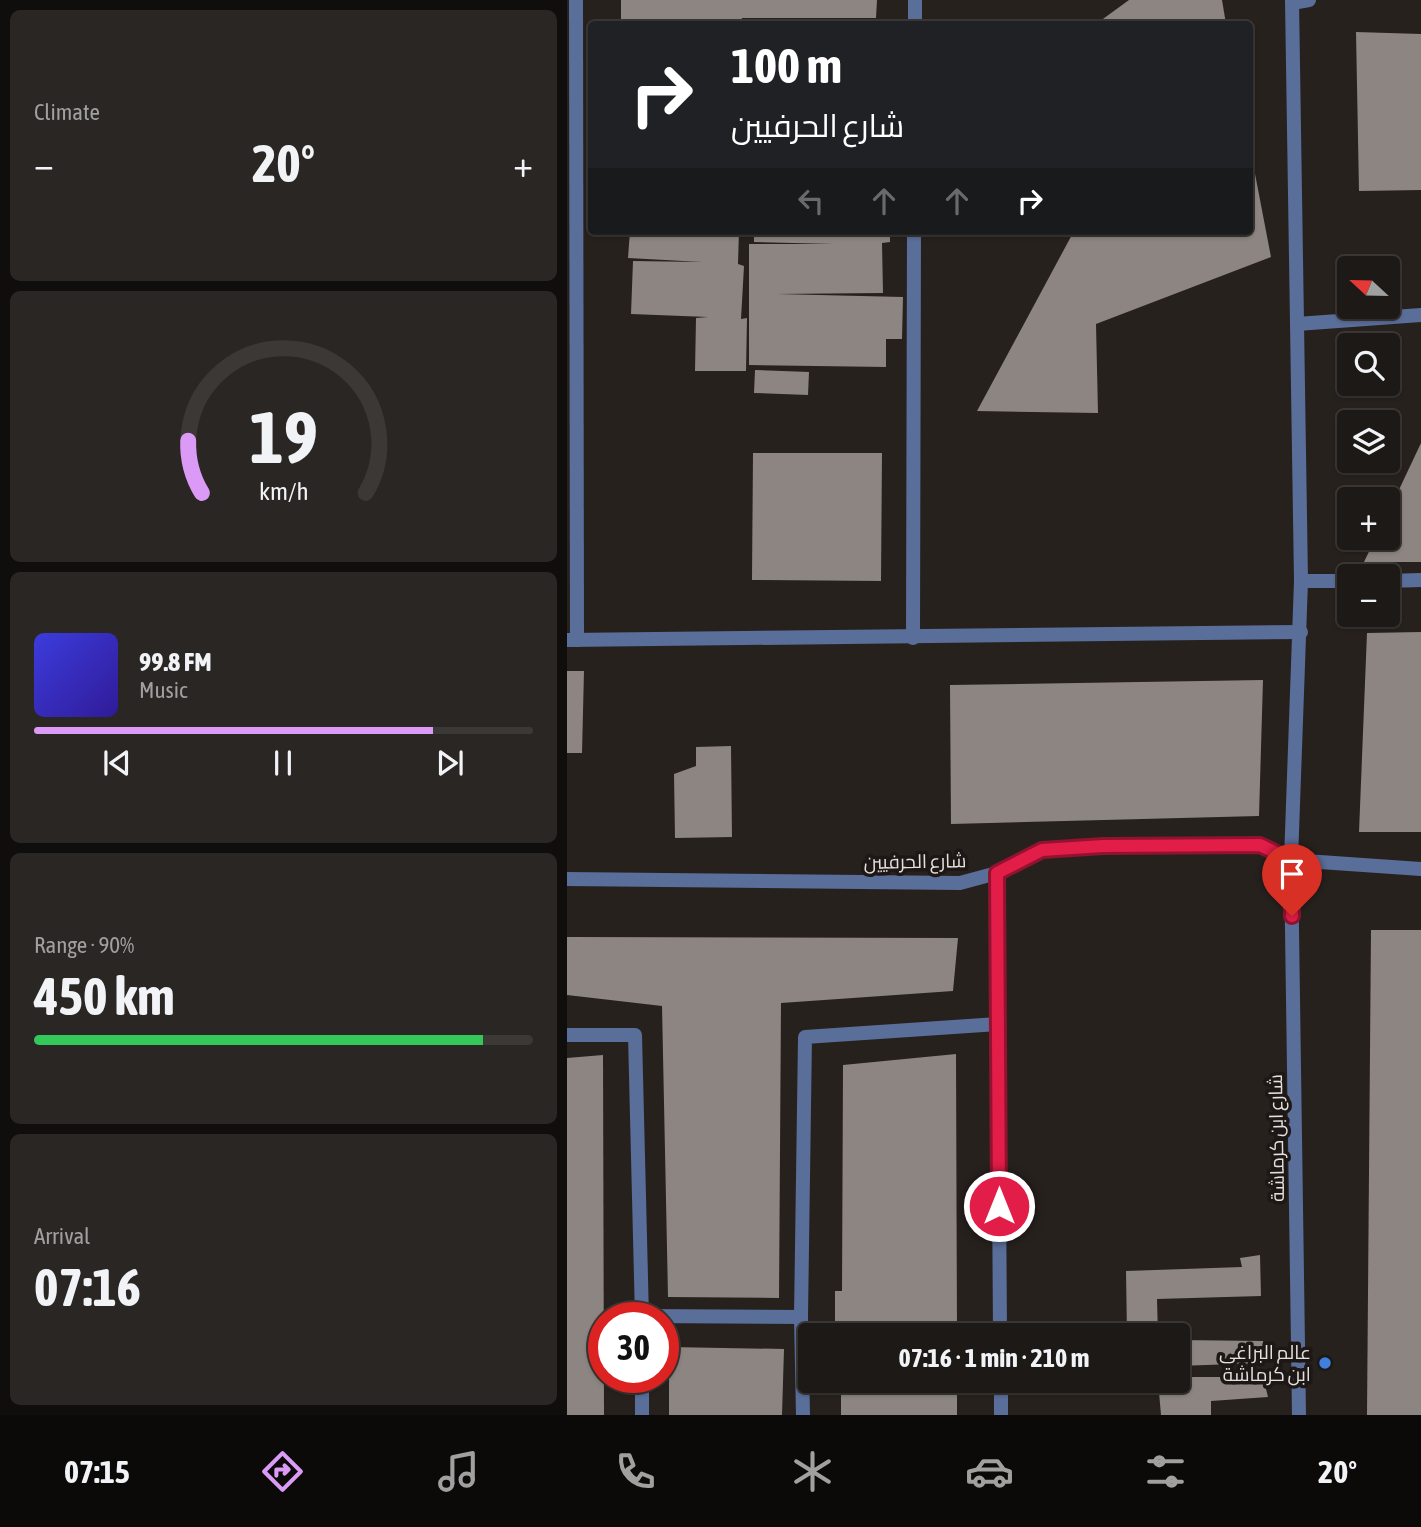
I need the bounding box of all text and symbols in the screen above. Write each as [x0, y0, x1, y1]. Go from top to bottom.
text: 100 m [731, 37, 842, 93]
icon: right [616, 49, 707, 140]
text: Climate [34, 99, 100, 125]
text: شارع الحرفيين [731, 107, 904, 144]
text: 20° [252, 133, 315, 193]
text: − [34, 142, 54, 185]
text: + [513, 142, 533, 185]
icon: left [792, 182, 830, 220]
icon: ahead [865, 182, 903, 220]
icon: ahead [938, 182, 976, 220]
icon: right [1011, 182, 1049, 220]
north arrow [1337, 256, 1400, 318]
map controls [1337, 256, 1400, 627]
button: search [1337, 333, 1400, 396]
text: 19 [249, 395, 318, 478]
button: layers [1337, 410, 1400, 473]
text: km/h [259, 476, 308, 504]
button: + [1337, 487, 1400, 550]
button: − [1337, 564, 1400, 627]
text: 99.8 FM [139, 647, 212, 677]
text: Music [139, 677, 187, 703]
icon: previous [98, 744, 136, 782]
icon: pause [264, 744, 302, 782]
icon: next [431, 744, 469, 782]
pin [1262, 844, 1322, 916]
street label: شارع الحرفيين [863, 849, 967, 876]
icon: arrive [1273, 855, 1311, 893]
text: Range · 90% [34, 932, 134, 958]
text: 450 km [34, 966, 175, 1026]
street label: شارع ابن كرماشة [1264, 1074, 1291, 1202]
position arrow [962, 1169, 1036, 1243]
text: Arrival [34, 1223, 90, 1249]
text: 07:16 [34, 1257, 141, 1317]
speed limit sign: 30 [588, 1302, 679, 1393]
place label: عالم البراغي ابن كرماشة [1219, 1341, 1311, 1386]
text: 07:16 · 1 min · 210 m [899, 1343, 1089, 1373]
marker: عالم البراغي ابن كرماشة [1317, 1355, 1333, 1371]
icon: directions [258, 1447, 307, 1496]
icon: music [434, 1447, 483, 1496]
icon: phone [611, 1447, 660, 1496]
icon: climate [788, 1447, 837, 1496]
icon: car [965, 1447, 1014, 1496]
icon: filters [1141, 1447, 1190, 1496]
text: 07:15 [64, 1453, 130, 1490]
text: 20° [1318, 1453, 1357, 1490]

